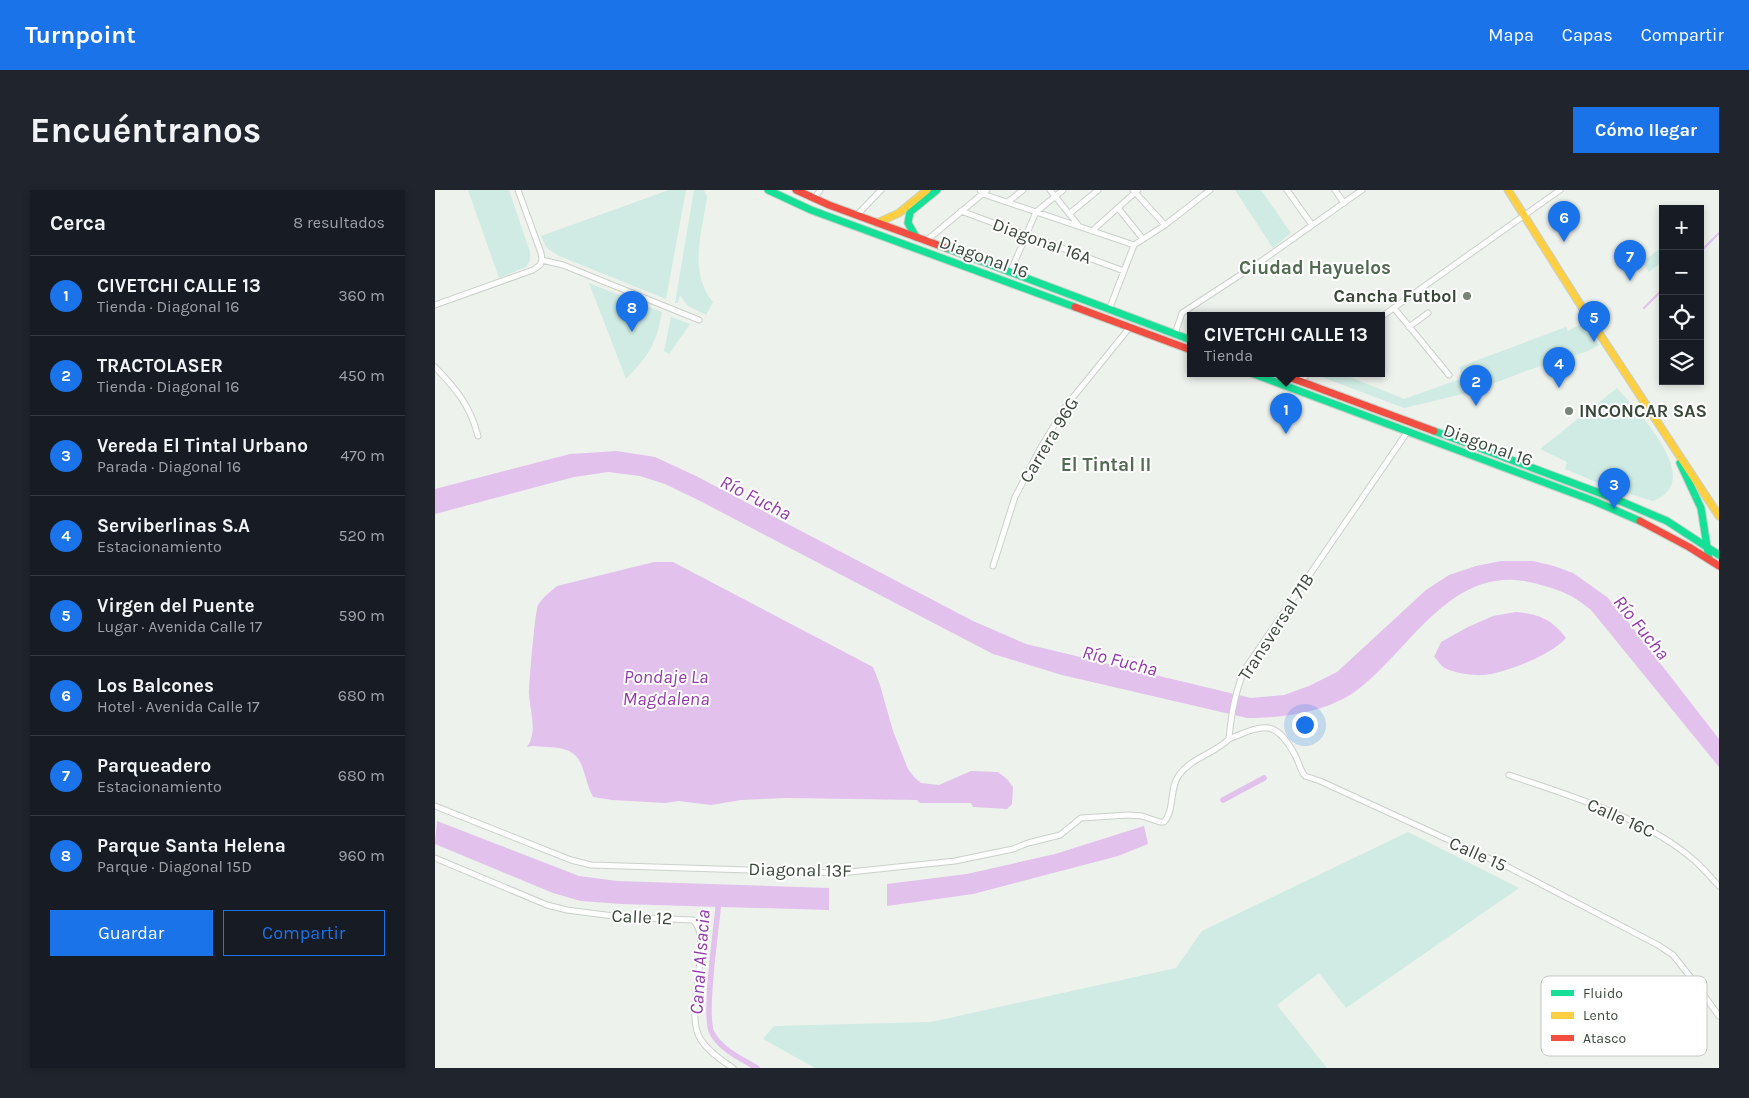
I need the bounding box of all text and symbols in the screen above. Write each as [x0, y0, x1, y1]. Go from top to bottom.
text: Turnpoint [25, 21, 136, 49]
text: Mapa [1488, 24, 1534, 46]
text: Capas [1562, 24, 1613, 46]
text: Compartir [1641, 24, 1724, 46]
button: Cómo llegar [1573, 107, 1719, 153]
text: Encuéntranos [30, 110, 261, 151]
pin: 6 [1548, 201, 1580, 242]
map controls [1659, 205, 1704, 385]
button: + [1659, 205, 1704, 250]
text: Cerca [50, 211, 106, 235]
text: 8 resultados [293, 213, 385, 232]
street label: Diagonal 16A [989, 213, 1095, 269]
street label: Diagonal 16 [936, 231, 1032, 283]
pin: 7 [1614, 240, 1646, 281]
button: − [1659, 250, 1704, 295]
district label: Ciudad Hayuelos [1239, 257, 1391, 279]
text: CIVETCHI CALLE 13 [97, 275, 261, 297]
place label: Cancha Futbol [1334, 285, 1457, 307]
text: 1 [63, 286, 69, 305]
text: 360 m [338, 286, 385, 305]
marker: Cancha Futbol [1461, 290, 1473, 302]
pin: 8 [616, 291, 648, 332]
button: locate [1659, 295, 1704, 340]
text: Tienda · Diagonal 16 [97, 297, 240, 316]
pin: 5 [1578, 301, 1610, 342]
popup [1187, 312, 1385, 377]
text: CIVETCHI CALLE 13 [1204, 324, 1368, 346]
button: layers [1659, 340, 1704, 385]
text: Tienda [1204, 346, 1253, 365]
pin: 4 [1543, 347, 1575, 388]
text: TRACTOLASER [97, 355, 223, 377]
pin: 2 [1460, 365, 1492, 406]
text: 2 [61, 366, 71, 385]
text: 450 m [339, 366, 385, 385]
text: Tienda · Diagonal 16 [97, 377, 240, 396]
street label: Carrera 96G [1015, 393, 1083, 487]
pin: 1 [1270, 393, 1302, 434]
place label: INCONCAR SAS [1579, 400, 1707, 422]
marker: INCONCAR SAS [1563, 405, 1575, 417]
street label: Diagonal 16 [1440, 419, 1536, 471]
text: Vereda El Tintal Urbano [97, 435, 308, 457]
text: 3 [61, 446, 71, 465]
text: 470 m [340, 446, 385, 465]
district label: El Tintal II [1061, 454, 1151, 476]
text: Parada · Diagonal 16 [97, 457, 241, 476]
pin: 3 [1598, 468, 1630, 509]
water label: Río Fucha [716, 471, 795, 525]
text: Serviberlinas S.A [97, 515, 250, 537]
text: 4 [61, 526, 71, 545]
text: 520 m [338, 526, 385, 545]
text: Estacionamiento [97, 537, 222, 556]
street label: Transversal 71B [1233, 569, 1319, 685]
water label: Río Fucha [1609, 591, 1674, 664]
text: Virgen del Puente [97, 595, 255, 617]
text: 5 [61, 606, 71, 625]
text: 590 m [338, 606, 385, 625]
text: Lugar · Avenida Calle 17 [97, 617, 262, 636]
water label: Río Fucha [1080, 641, 1160, 681]
water label: Pondaje La Magdalena [623, 666, 709, 710]
text: Los Balcones [97, 675, 214, 697]
text: 6 [61, 686, 71, 705]
text: 680 m [338, 686, 385, 705]
text: Hotel · Avenida Calle 17 [97, 697, 260, 716]
your location [1292, 712, 1318, 738]
text: Parqueadero [97, 755, 211, 777]
text: 7 [62, 766, 70, 785]
text: 680 m [338, 766, 385, 785]
text: Estacionamiento [97, 777, 222, 796]
street label: Calle 16C [1584, 793, 1658, 843]
street label: Calle 15 [1446, 832, 1510, 876]
text: Parque Santa Helena [97, 835, 286, 857]
text: 8 [61, 846, 71, 865]
text: 960 m [338, 846, 385, 865]
text: Parque · Diagonal 15D [97, 857, 252, 876]
street label: Diagonal 13F [748, 858, 852, 882]
street label: Calle 12 [611, 904, 673, 930]
water label: Canal Alsacia [685, 909, 715, 1015]
button: Guardar [50, 910, 213, 956]
button: Compartir [223, 910, 385, 956]
legend [1541, 976, 1707, 1056]
text: Fluido [1583, 985, 1623, 1002]
text: Lento [1583, 1007, 1618, 1024]
text: Atasco [1583, 1030, 1626, 1047]

